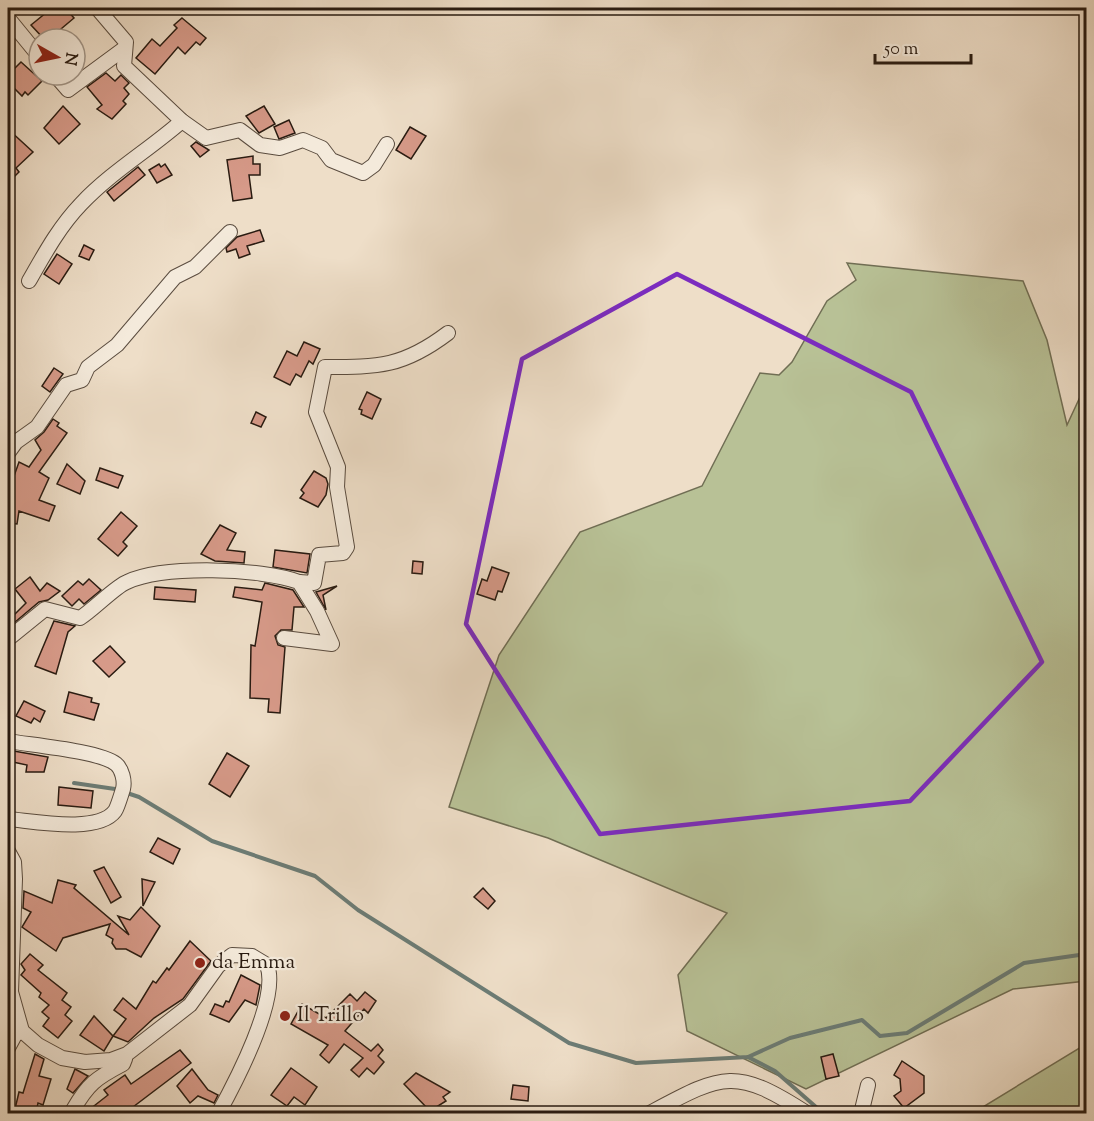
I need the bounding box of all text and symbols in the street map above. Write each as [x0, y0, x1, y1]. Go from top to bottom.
north arrow [27, 27, 87, 87]
scale bar [875, 27, 971, 65]
text: 50 m [883, 37, 919, 63]
text: N [57, 51, 82, 67]
place label: da Emma [212, 948, 295, 978]
marker: da Emma [193, 956, 207, 970]
place label: Il Trillo [297, 1001, 364, 1031]
marker: Il Trillo [278, 1009, 292, 1023]

